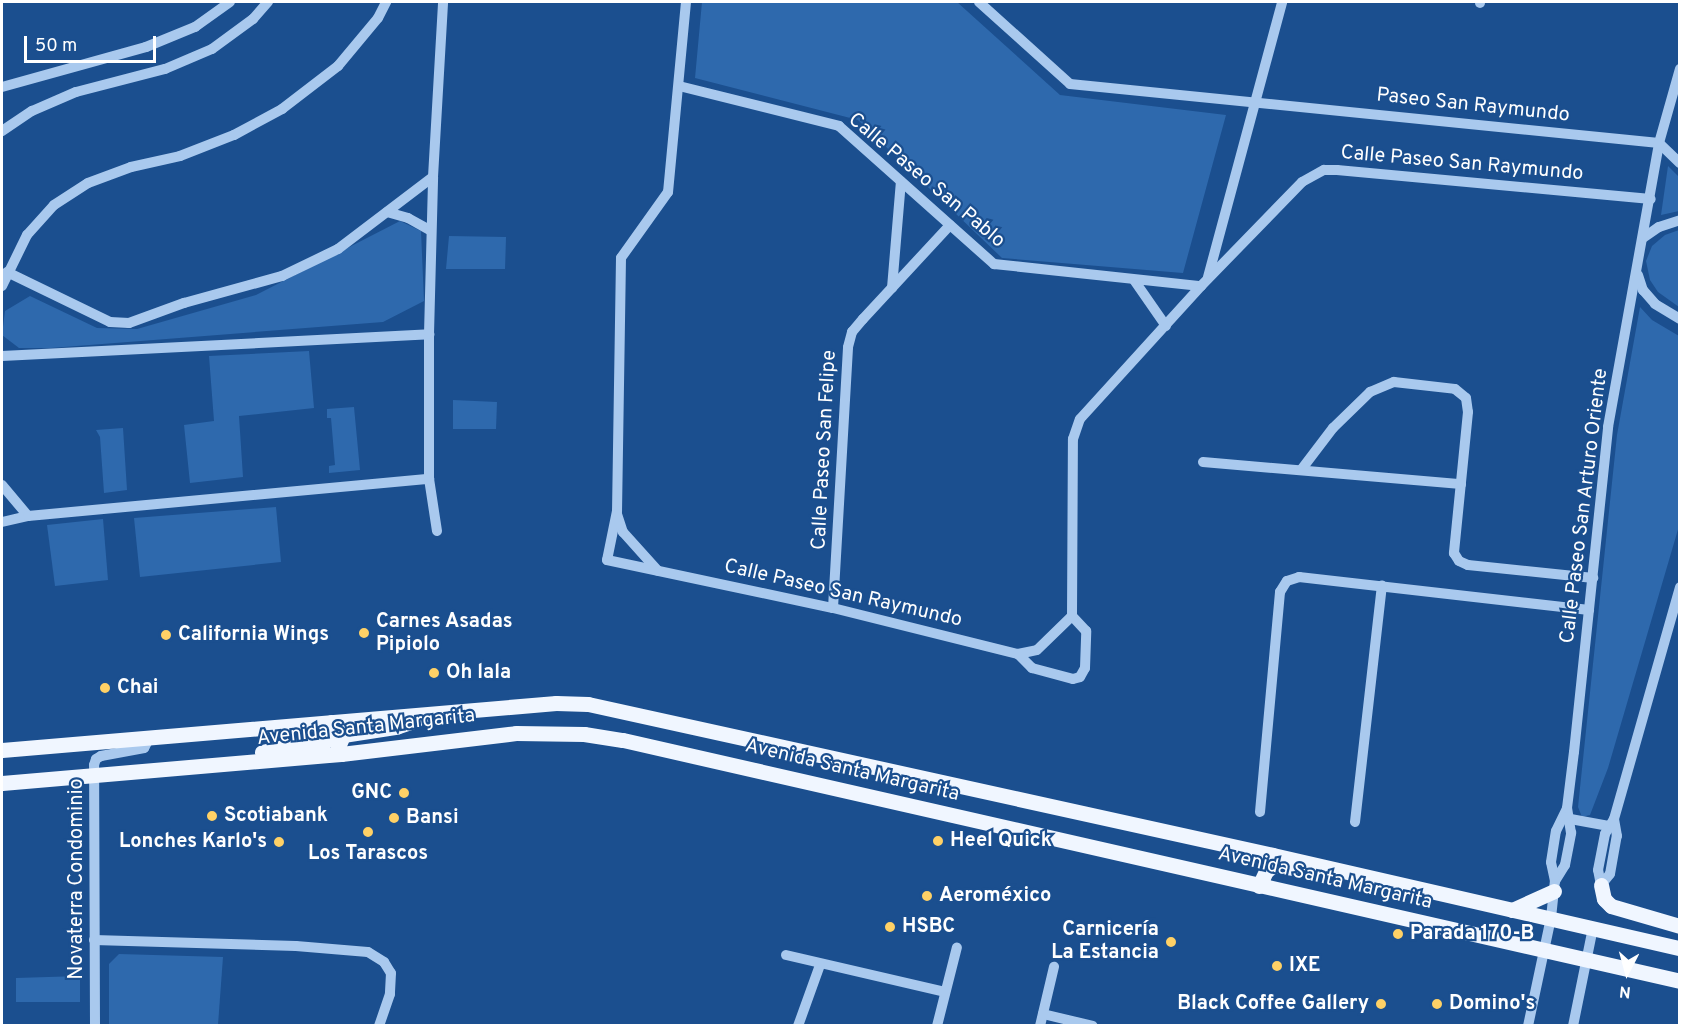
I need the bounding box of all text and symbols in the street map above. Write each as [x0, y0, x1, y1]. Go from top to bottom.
scale bar [27, 24, 159, 62]
text: 50 m [35, 35, 77, 58]
street label: Paseo San Raymundo [1375, 84, 1571, 128]
street label: Calle Paseo San Pablo [843, 108, 1009, 254]
street label: Calle Paseo San Raymundo [1340, 141, 1584, 187]
street label: Calle Paseo San Felipe [808, 349, 842, 551]
street label: Calle Paseo San Arturo Oriente [1556, 367, 1614, 645]
street label: Calle Paseo San Raymundo [722, 555, 964, 633]
place label: Carnes Asadas Pipiolo [376, 610, 513, 657]
place label: California Wings [178, 623, 329, 647]
marker: Carnes Asadas Pipiolo [357, 626, 371, 640]
marker: California Wings [159, 628, 173, 642]
place label: Oh lala [446, 661, 511, 685]
marker: Oh lala [427, 666, 441, 680]
place label: Chai [117, 676, 158, 700]
marker: Chai [98, 681, 112, 695]
street label: Avenida Santa Margarita [256, 705, 476, 751]
street label: Avenida Santa Margarita [743, 735, 961, 807]
street label: Novaterra Condominio [65, 778, 89, 980]
place label: GNC [351, 781, 392, 805]
marker: GNC [397, 786, 411, 800]
place label: Scotiabank [224, 804, 328, 828]
place label: Bansi [406, 806, 459, 830]
marker: Scotiabank [205, 809, 219, 823]
marker: Bansi [387, 811, 401, 825]
marker: Los Tarascos [361, 825, 375, 839]
place label: Heel Quick [950, 829, 1052, 853]
place label: Lonches Karlo's [119, 830, 267, 854]
marker: Heel Quick [931, 834, 945, 848]
marker: Lonches Karlo's [272, 835, 286, 849]
place label: Los Tarascos [308, 842, 428, 866]
street label: Avenida Santa Margarita [1216, 843, 1434, 915]
place label: Aeroméxico [939, 884, 1051, 908]
marker: Aeroméxico [920, 889, 934, 903]
place label: HSBC [902, 915, 955, 939]
place label: Carnicería La Estancia [1051, 918, 1159, 965]
marker: HSBC [883, 920, 897, 934]
place label: Parada 170-B [1410, 922, 1534, 946]
marker: Parada 170-B [1391, 927, 1405, 941]
marker: Carnicería La Estancia [1164, 935, 1178, 949]
north arrow [1597, 943, 1657, 1003]
place label: IXE [1289, 954, 1321, 978]
marker: IXE [1270, 959, 1284, 973]
text: N [1618, 980, 1632, 1001]
place label: Black Coffee Gallery [1177, 992, 1369, 1016]
place label: Domino's [1449, 992, 1535, 1016]
marker: Black Coffee Gallery [1374, 997, 1388, 1011]
marker: Domino's [1430, 997, 1444, 1011]

